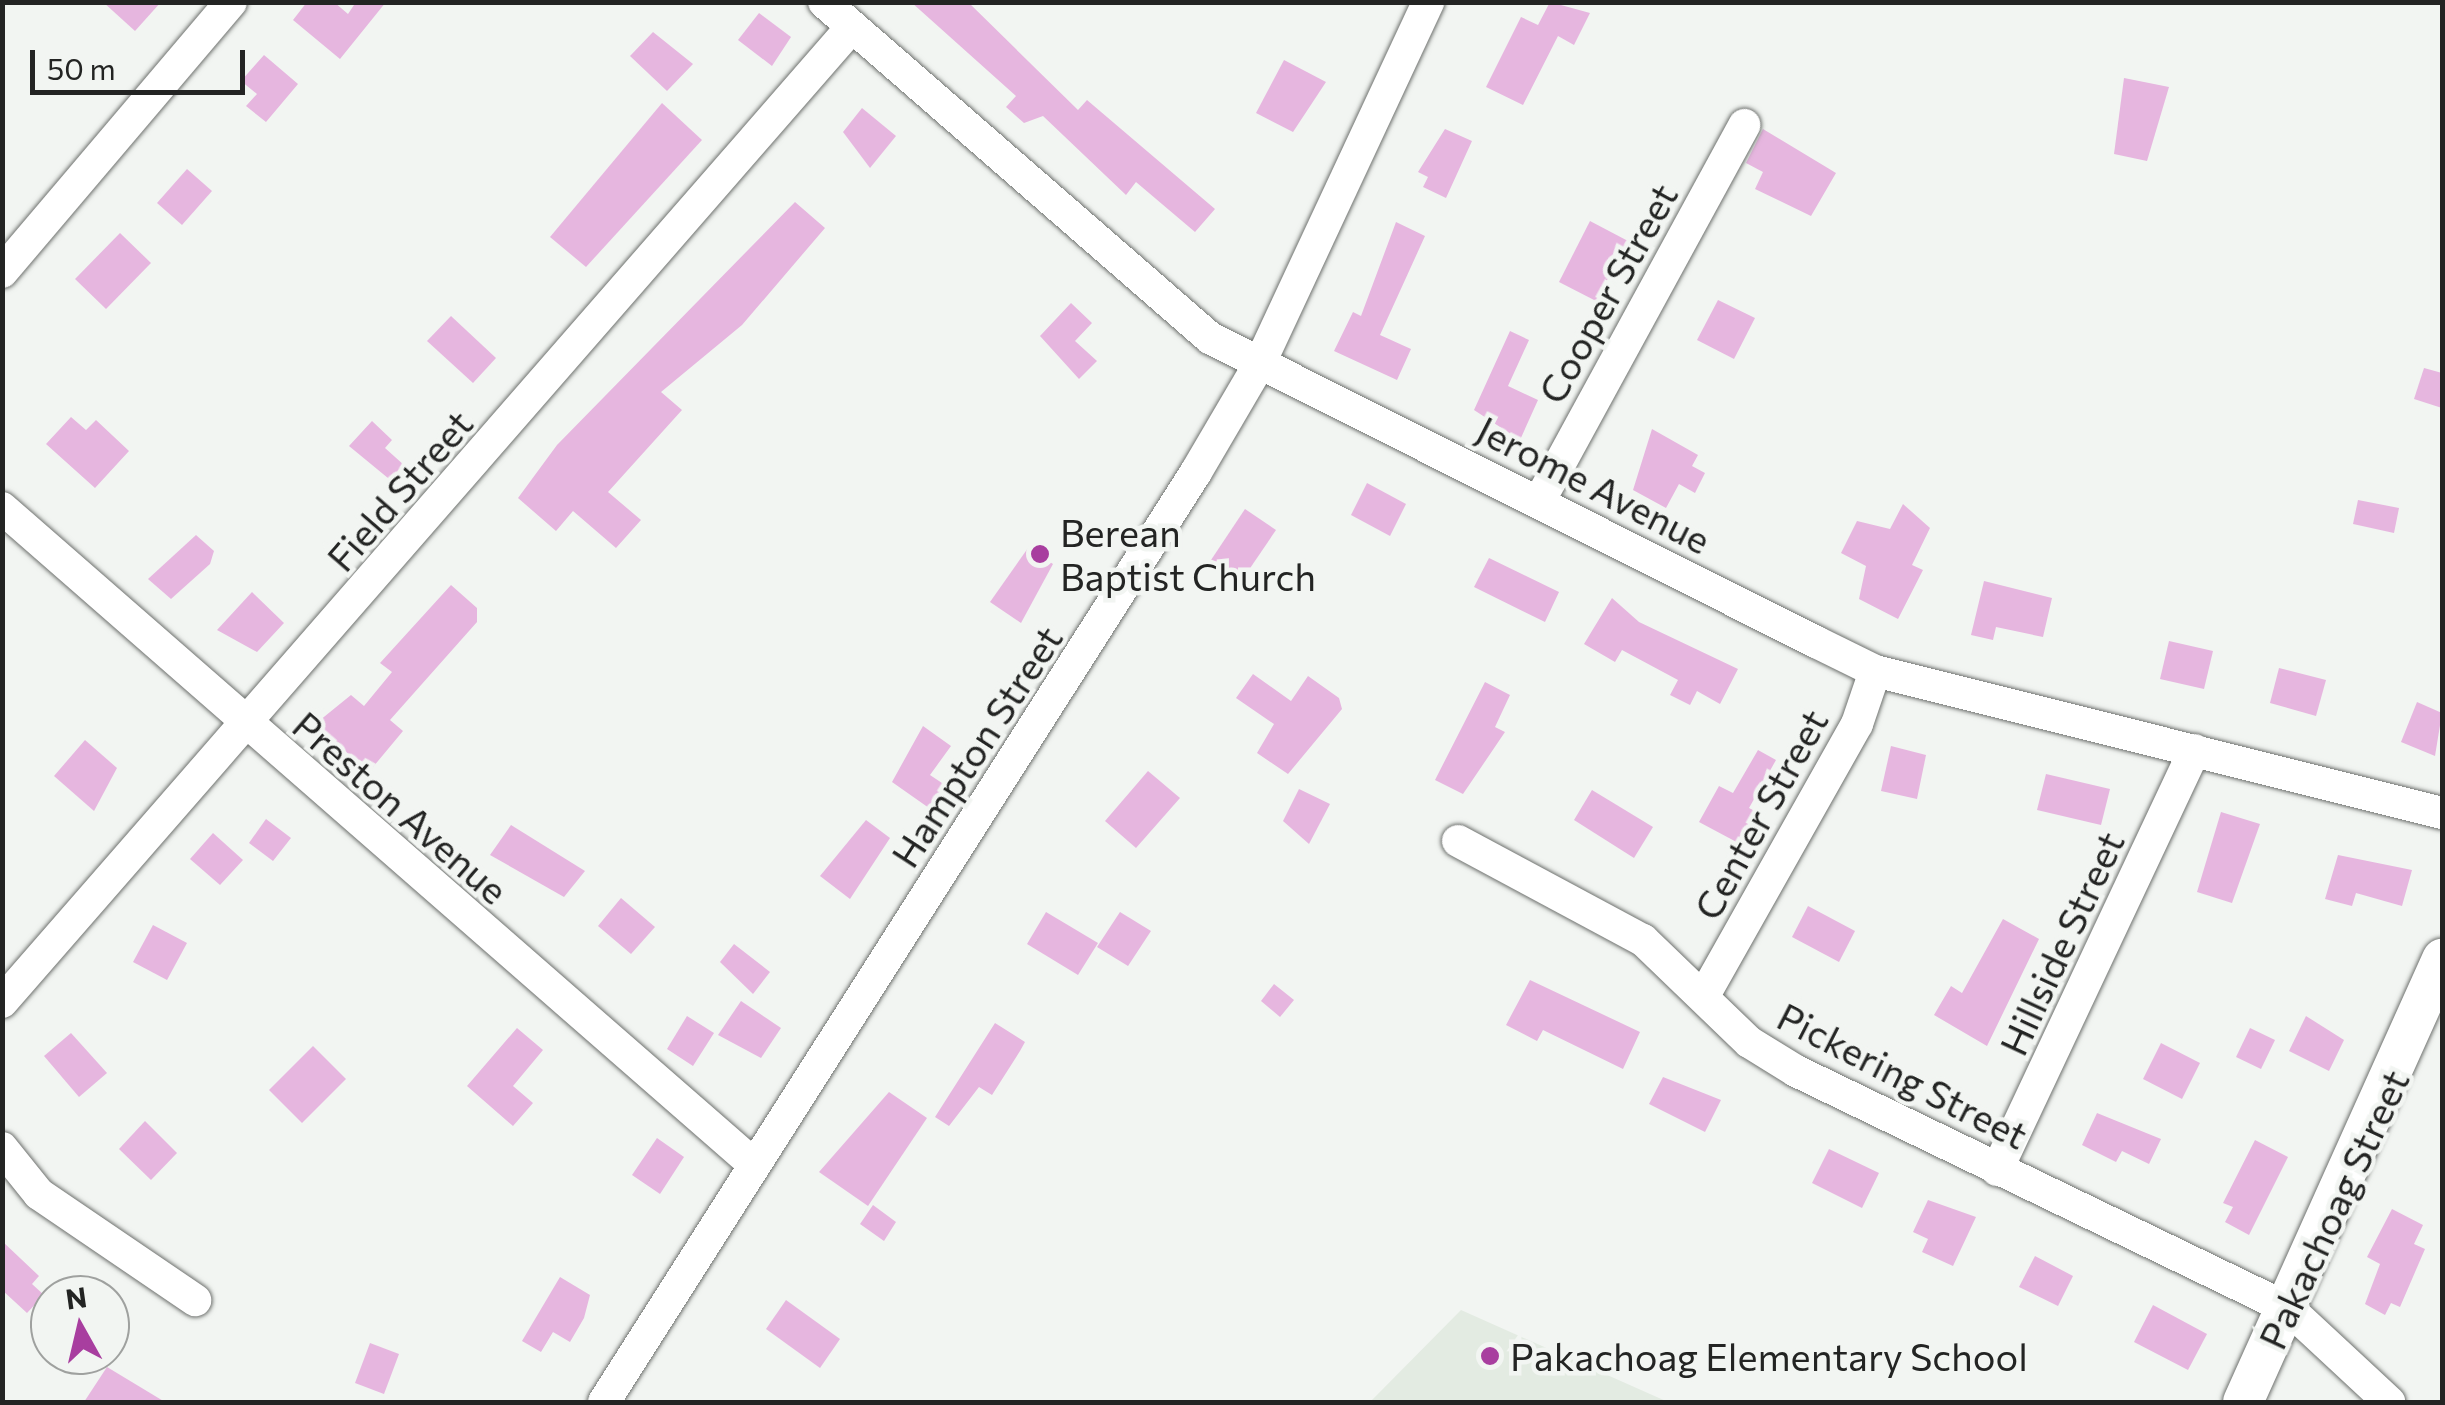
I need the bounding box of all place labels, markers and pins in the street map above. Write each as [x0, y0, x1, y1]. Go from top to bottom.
place label: Berean Baptist Church [1060, 509, 1316, 598]
marker: Berean Baptist Church [1029, 543, 1051, 565]
place label: Pakachoag Elementary School [1510, 1333, 2028, 1379]
marker: Pakachoag Elementary School [1479, 1345, 1501, 1367]

